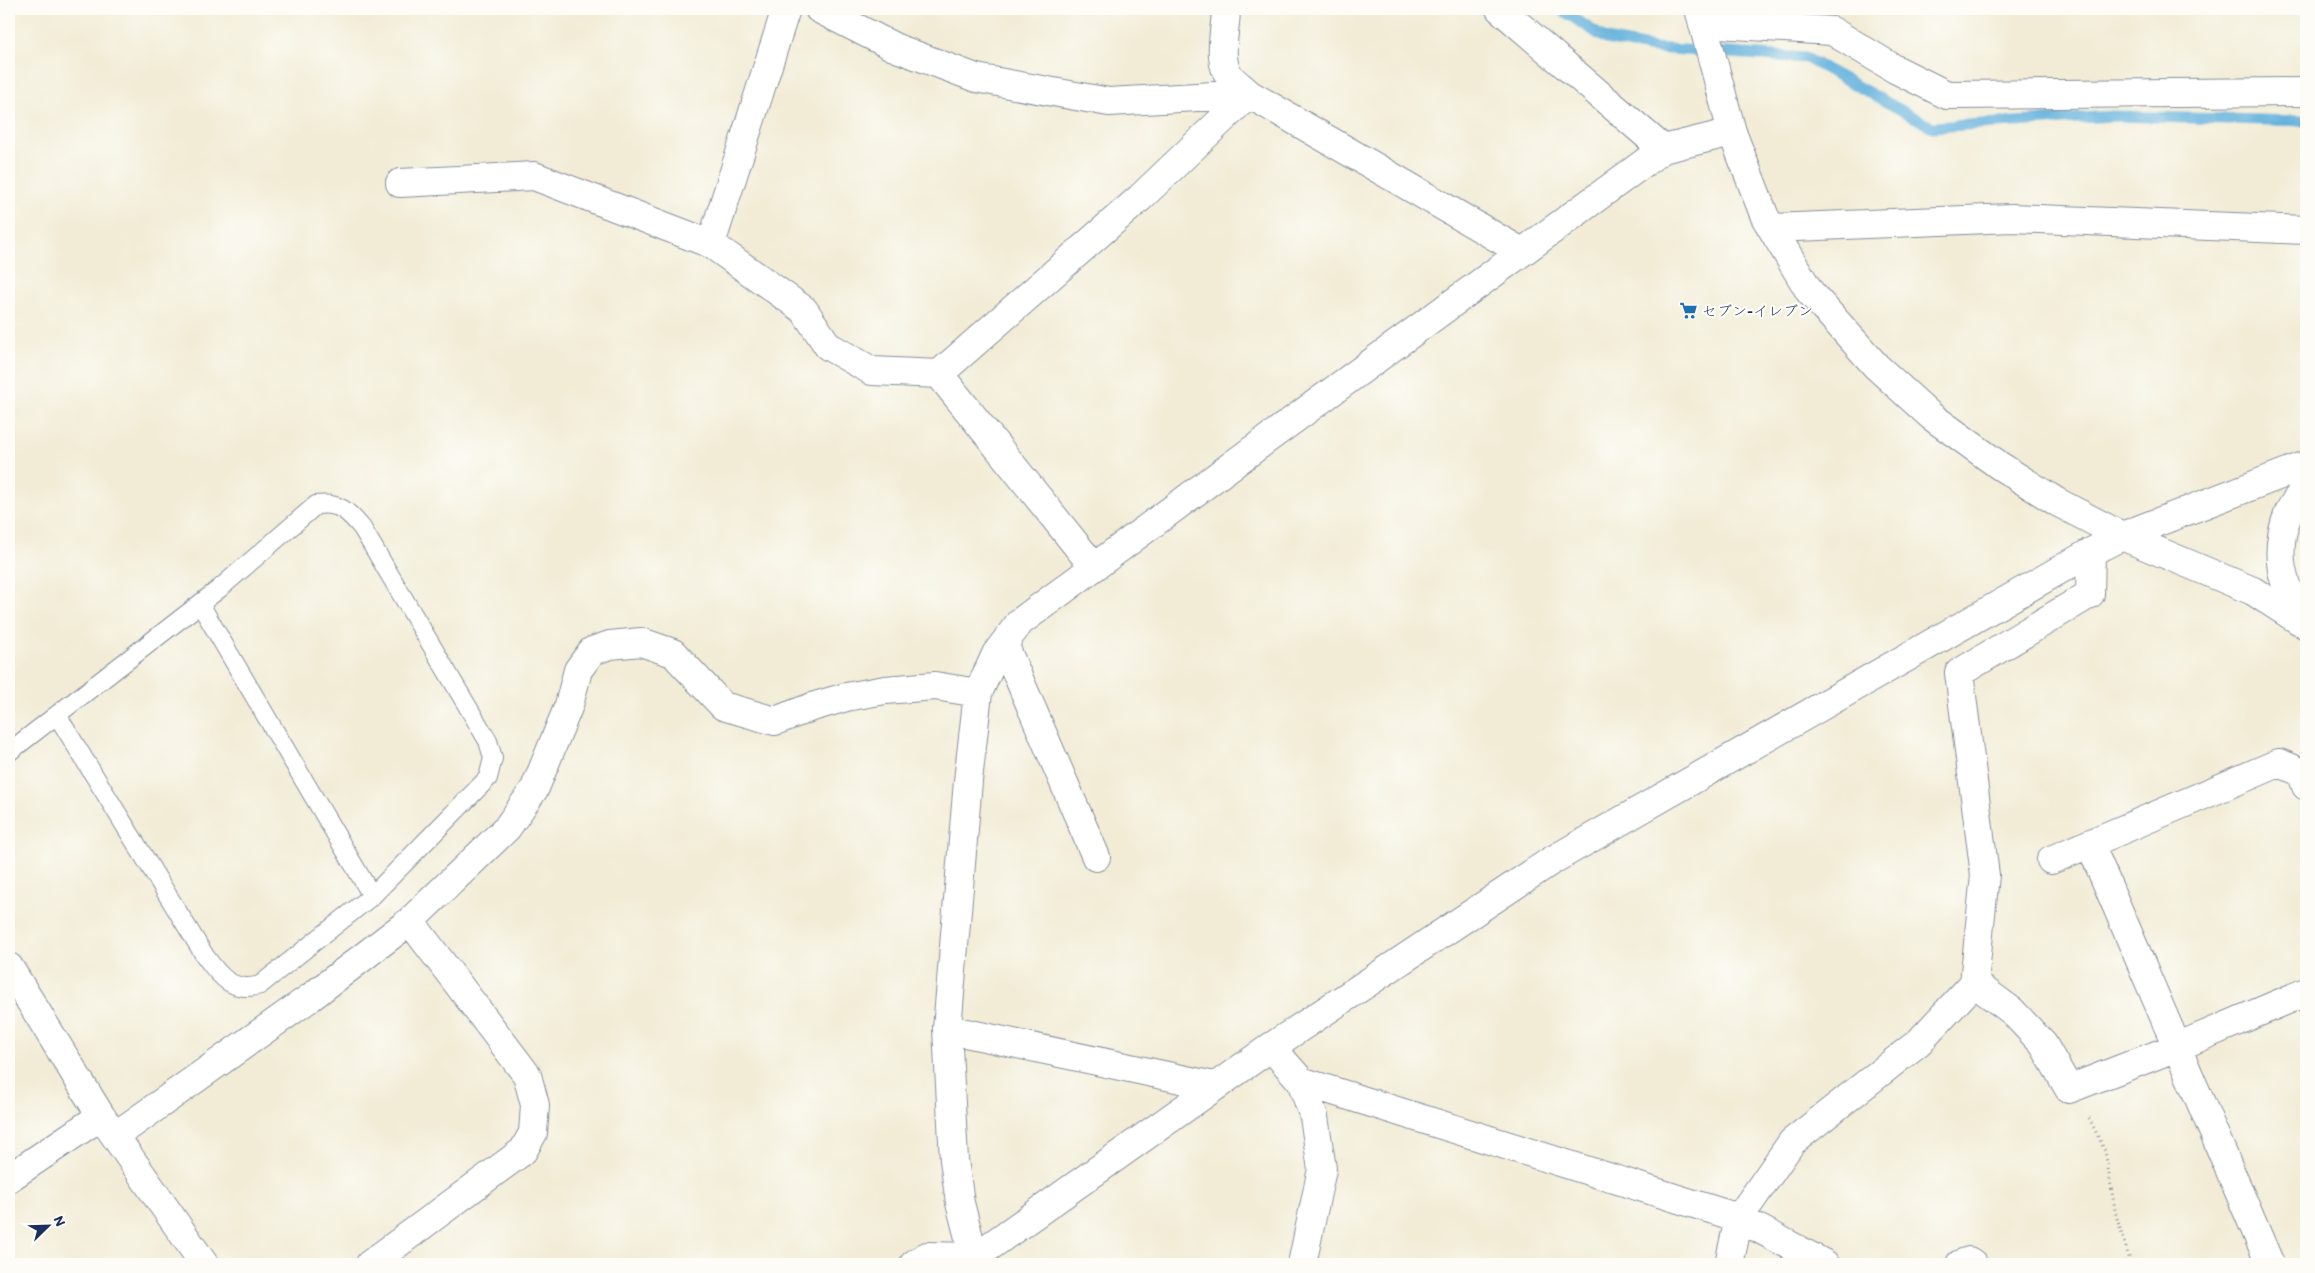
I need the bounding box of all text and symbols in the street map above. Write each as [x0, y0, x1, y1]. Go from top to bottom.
supermarket icon: セブン-イレブン [1678, 301, 1698, 321]
place label: セブン-イレブン [1702, 302, 1813, 320]
north arrow [22, 1200, 72, 1250]
text: N [50, 1213, 69, 1229]

